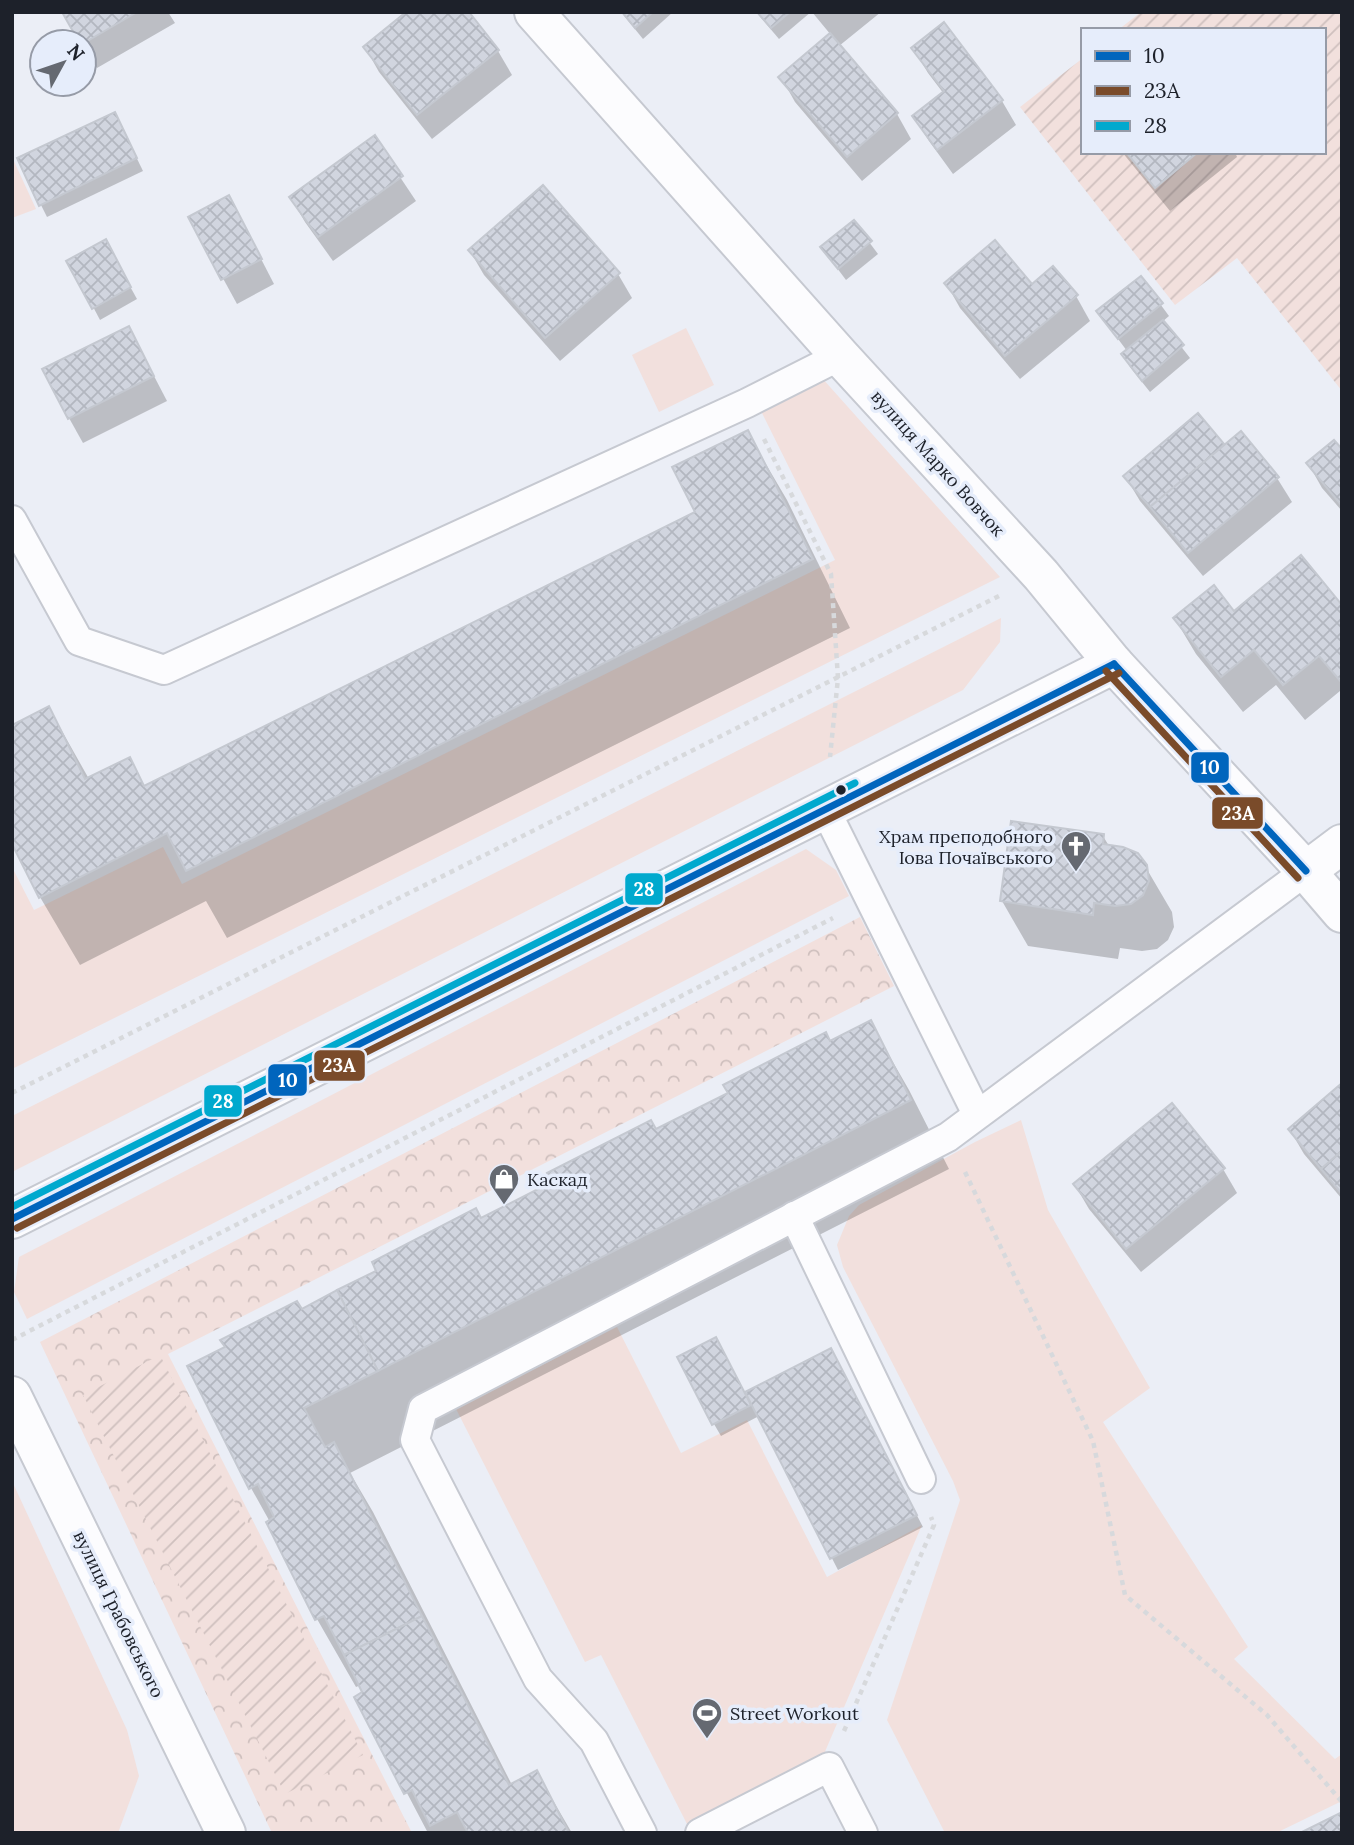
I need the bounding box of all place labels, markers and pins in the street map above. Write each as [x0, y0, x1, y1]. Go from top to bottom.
unlabelled marker [834, 783, 848, 797]
place label: Храм преподобного Іова Почаївського [879, 825, 1053, 869]
church icon: Храм преподобного Іова Почаївського [1059, 829, 1093, 873]
shop icon: Каскад [487, 1162, 521, 1206]
place label: Каскад [527, 1168, 588, 1191]
sports icon: Street Workout [690, 1696, 724, 1740]
place label: Street Workout [730, 1702, 859, 1725]

